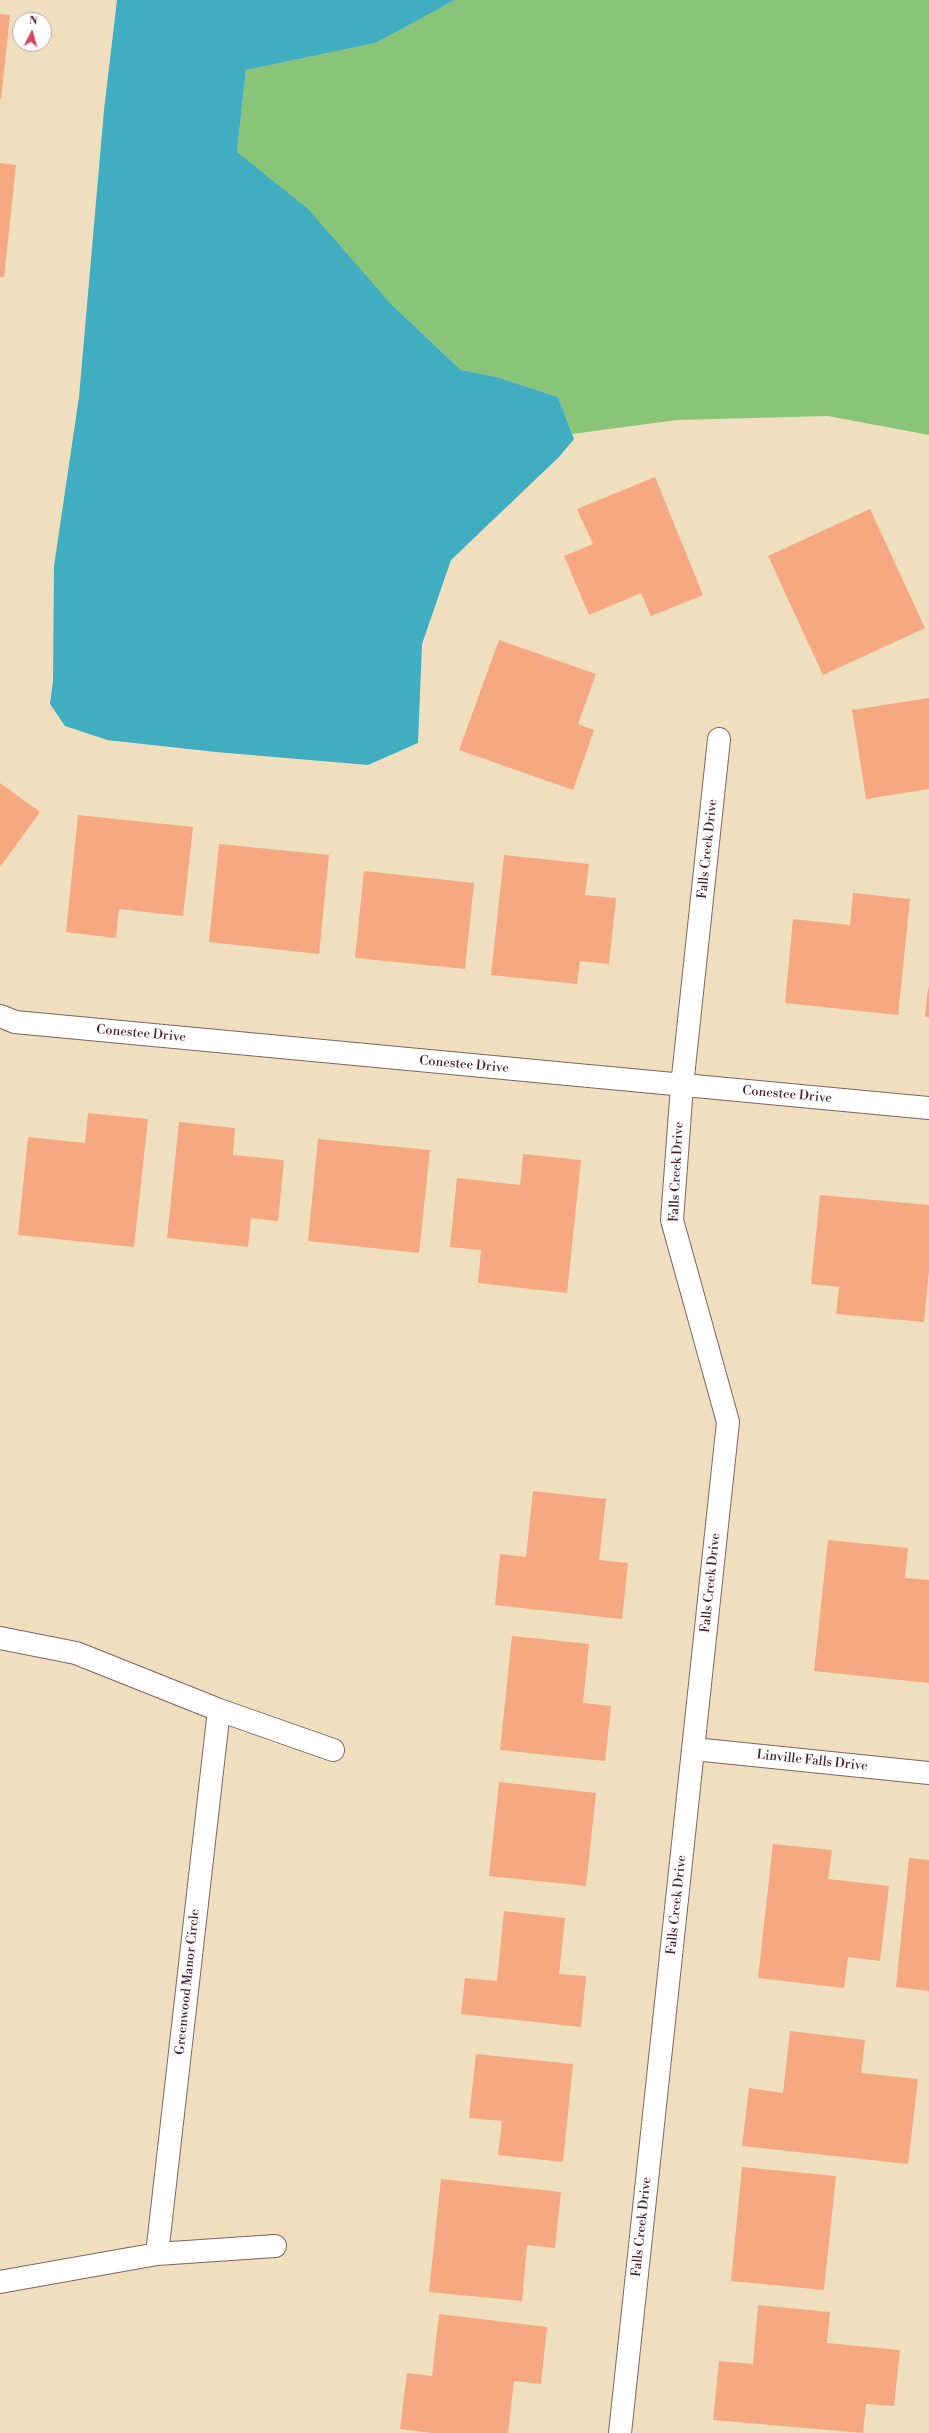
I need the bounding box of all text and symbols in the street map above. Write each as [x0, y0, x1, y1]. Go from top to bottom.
north arrow [12, 12, 52, 52]
text: N [28, 14, 38, 28]
street label: Falls Creek Drive [695, 798, 721, 900]
street label: Conestee Drive [96, 1022, 186, 1046]
street label: Conestee Drive [419, 1053, 509, 1077]
street label: Conestee Drive [742, 1083, 832, 1107]
street label: Falls Creek Drive [667, 1121, 687, 1223]
street label: Falls Creek Drive [698, 1532, 724, 1634]
street label: Linville Falls Drive [756, 1747, 868, 1775]
street label: Falls Creek Drive [664, 1854, 690, 1956]
street label: Greenwood Manor Circle [173, 1908, 203, 2056]
street label: Falls Creek Drive [629, 2176, 655, 2278]

